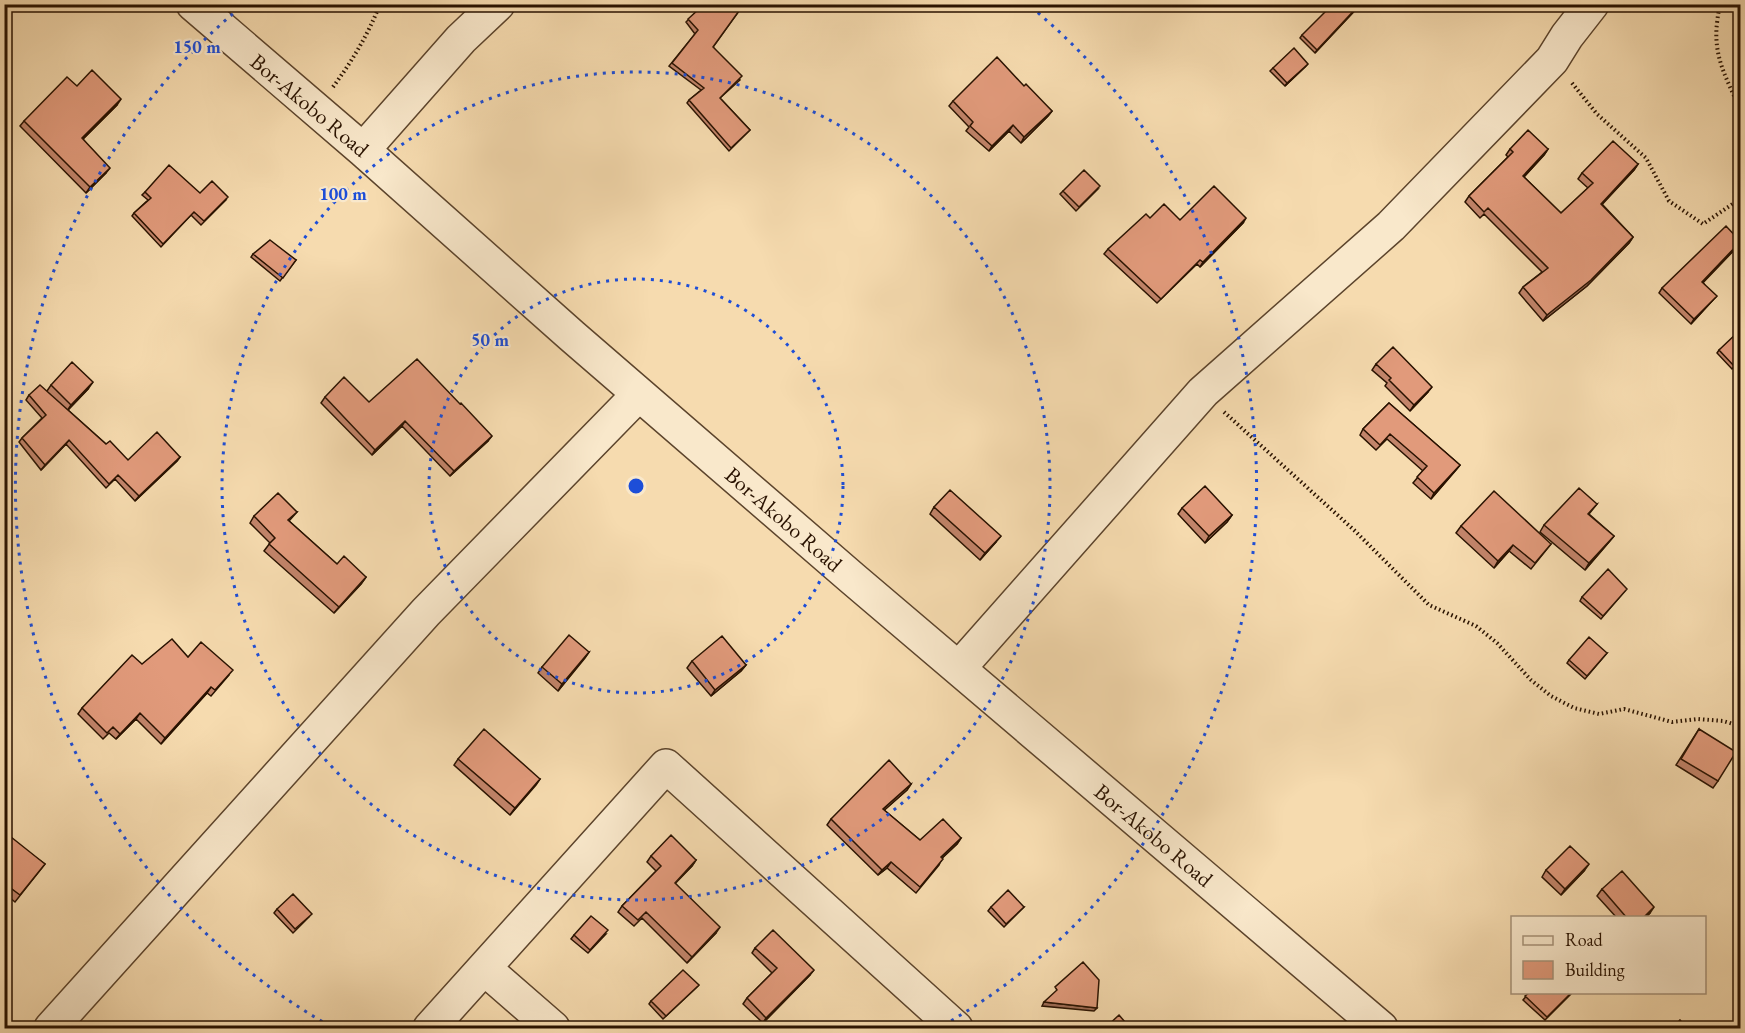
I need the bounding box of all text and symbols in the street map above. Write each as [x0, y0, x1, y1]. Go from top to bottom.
text: 150 m [173, 35, 221, 58]
street label: Bor-Akobo Road [244, 47, 376, 164]
text: 100 m [319, 182, 367, 205]
text: 50 m [471, 328, 509, 351]
street label: Bor-Akobo Road [719, 460, 849, 579]
centre of rings [626, 476, 646, 496]
street label: Bor-Akobo Road [1088, 777, 1220, 894]
legend [1511, 916, 1706, 994]
text: Road [1565, 928, 1604, 951]
text: Building [1565, 958, 1625, 981]

